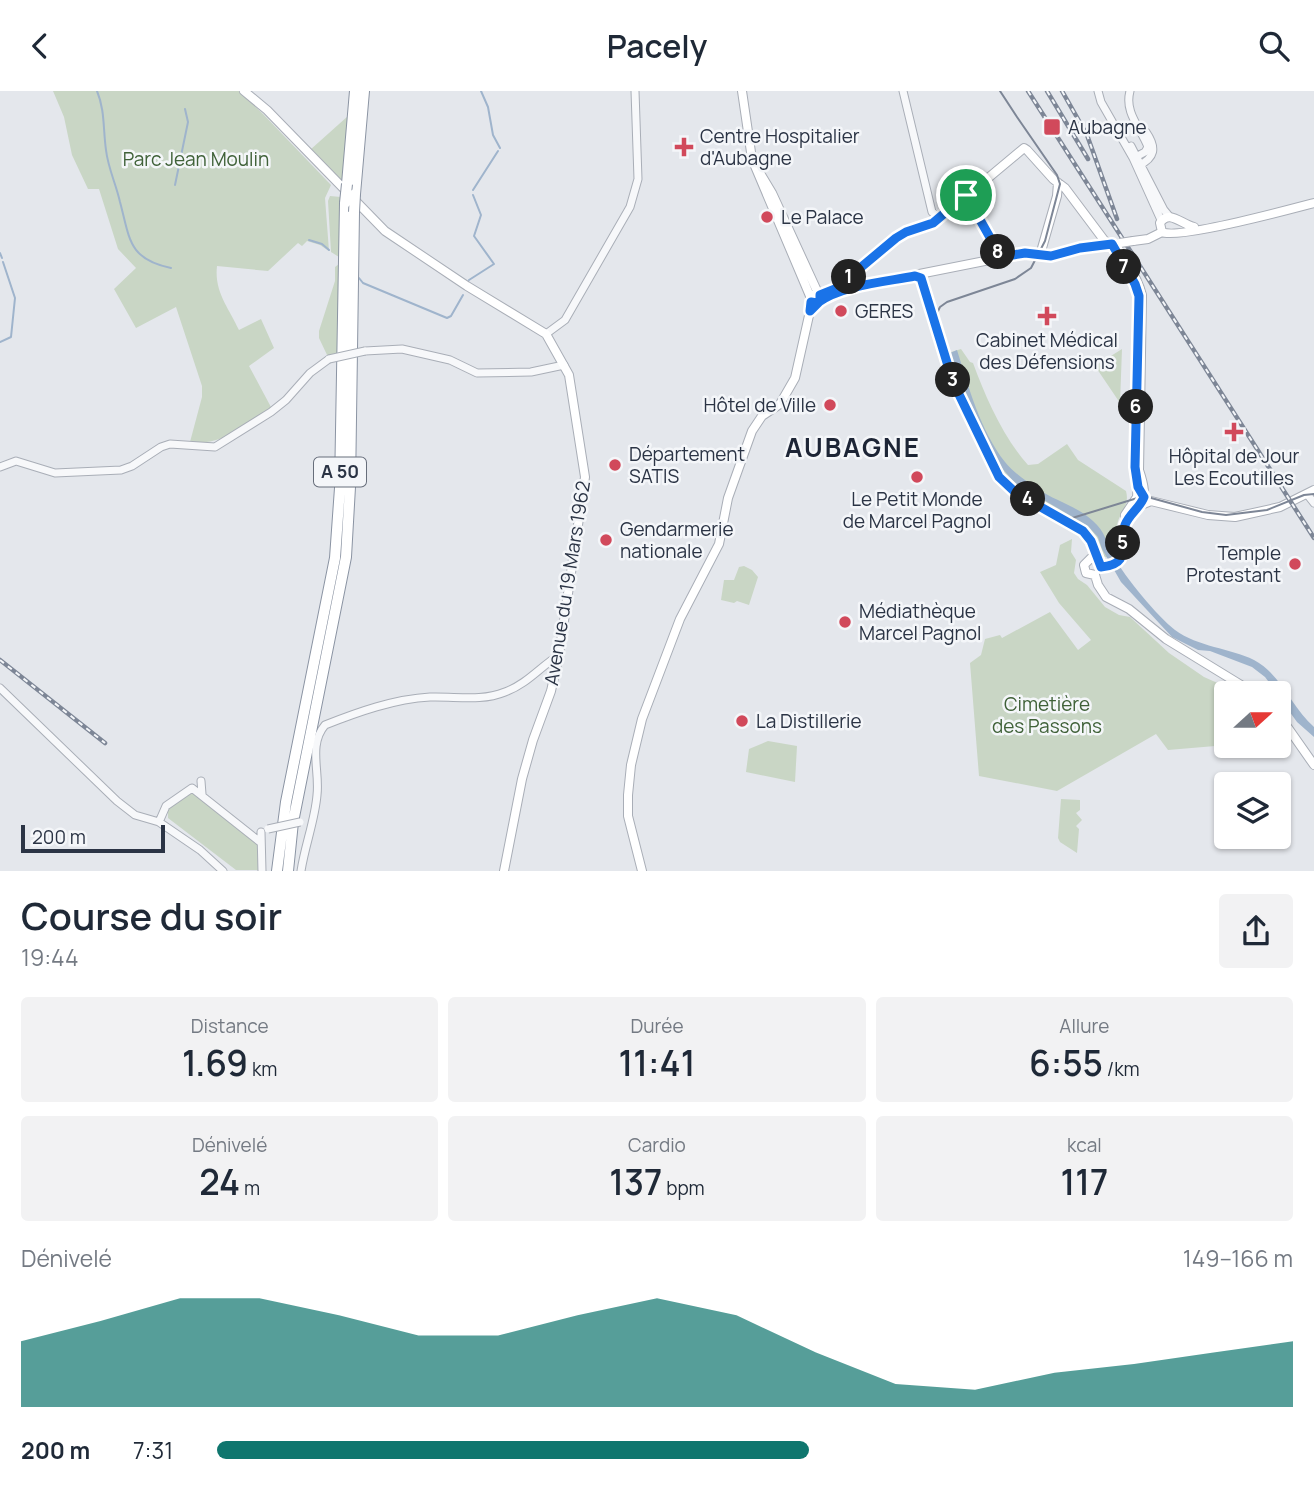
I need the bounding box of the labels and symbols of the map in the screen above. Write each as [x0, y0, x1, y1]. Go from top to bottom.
place label: Aubagne [1068, 114, 1147, 140]
marker: Aubagne [1042, 117, 1062, 137]
place label: Centre Hospitalier d'Aubagne [700, 123, 860, 171]
marker: Centre Hospitalier d'Aubagne [674, 137, 694, 157]
park label: Parc Jean Moulin [123, 146, 269, 172]
pin [936, 165, 996, 225]
place label: Le Palace [781, 204, 864, 230]
marker: Le Palace [759, 209, 775, 225]
pin: 8 [981, 235, 1016, 269]
pin: 7 [1106, 249, 1142, 285]
pin: 1 [832, 259, 866, 295]
place label: GERES [855, 298, 914, 324]
marker: GERES [833, 303, 849, 319]
marker: Cabinet Médical des Défensions [1037, 306, 1057, 326]
place label: Cabinet Médical des Défensions [976, 327, 1118, 375]
pin: 3 [936, 363, 970, 397]
pin: 6 [1118, 389, 1154, 425]
place label: Hôtel de Ville [704, 392, 816, 418]
marker: Hôtel de Ville [822, 397, 838, 413]
marker: Hôpital de Jour Les Ecoutilles [1224, 422, 1244, 442]
district label: AUBAGNE [785, 429, 921, 465]
place label: Département SATIS [629, 441, 745, 489]
place label: Hôpital de Jour Les Ecoutilles [1169, 443, 1299, 491]
road number: A 50 [314, 457, 366, 487]
marker: Département SATIS [607, 457, 623, 473]
marker: Le Petit Monde de Marcel Pagnol [909, 469, 925, 485]
street label: Avenue du 19 Mars 1962 [538, 479, 596, 687]
pin: 4 [1010, 481, 1046, 517]
place label: Le Petit Monde de Marcel Pagnol [843, 486, 991, 534]
place label: Gendarmerie nationale [620, 516, 734, 564]
pin: 5 [1106, 525, 1140, 561]
marker: Gendarmerie nationale [598, 532, 614, 548]
place label: Temple Protestant [1186, 540, 1281, 588]
marker: Temple Protestant [1287, 556, 1303, 572]
place label: Médiathèque Marcel Pagnol [859, 598, 982, 646]
marker: Médiathèque Marcel Pagnol [837, 614, 853, 630]
north arrow [1214, 681, 1292, 758]
park label: Cimetière des Passons [992, 691, 1102, 739]
place label: La Distillerie [756, 708, 862, 734]
marker: La Distillerie [734, 713, 750, 729]
scale bar [21, 821, 164, 853]

